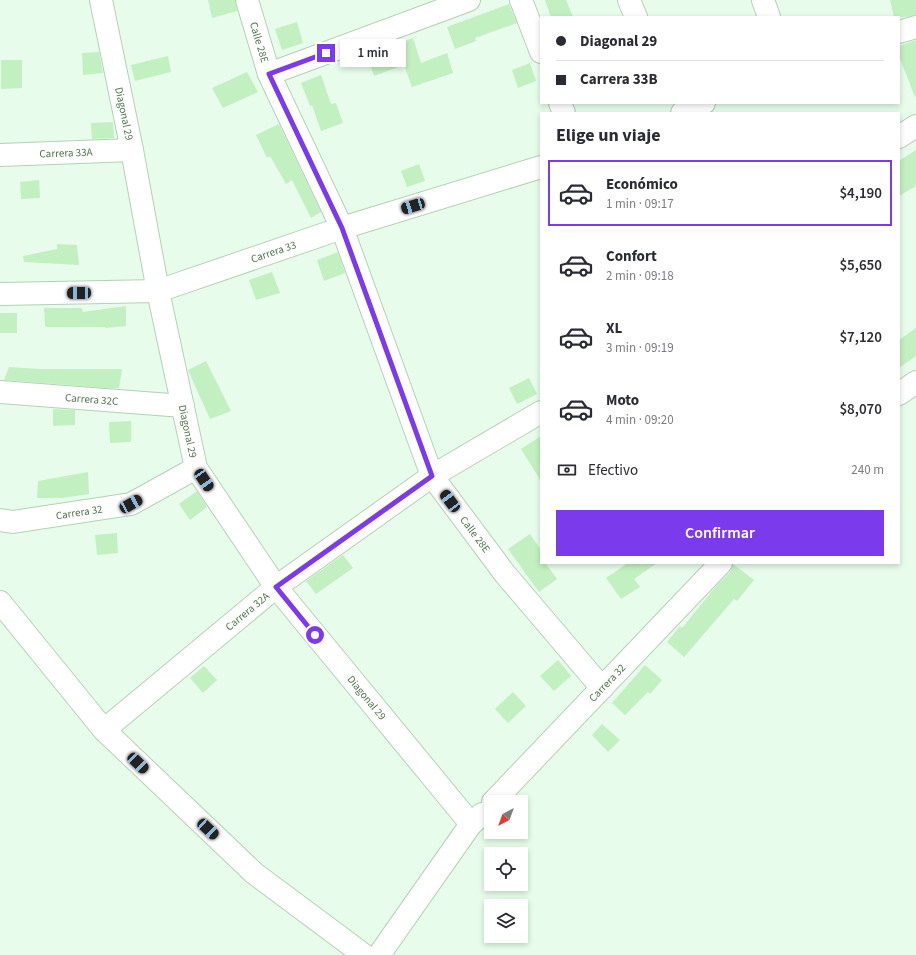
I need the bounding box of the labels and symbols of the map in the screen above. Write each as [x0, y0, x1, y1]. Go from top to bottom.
street label: Calle 28E [246, 20, 272, 65]
callout: 1 min [340, 39, 406, 67]
route end [317, 44, 335, 62]
street label: Diagonal 29 [111, 86, 137, 142]
street label: Carrera 33A [39, 145, 93, 162]
car [400, 197, 426, 215]
street label: Carrera 33 [249, 237, 298, 267]
car [67, 287, 91, 299]
street label: Carrera 32C [65, 390, 119, 409]
street label: Diagonal 29 [175, 403, 201, 459]
car [192, 467, 216, 493]
car [438, 488, 462, 514]
car [118, 493, 144, 515]
street label: Carrera 32 [55, 501, 104, 523]
street label: Calle 28E [456, 513, 494, 556]
street label: Carrera 32A [222, 589, 273, 634]
route start [306, 626, 324, 644]
street label: Carrera 32 [586, 661, 629, 705]
street label: Diagonal 29 [344, 672, 389, 723]
car [125, 750, 151, 776]
north arrow [484, 795, 528, 839]
car [195, 816, 221, 842]

